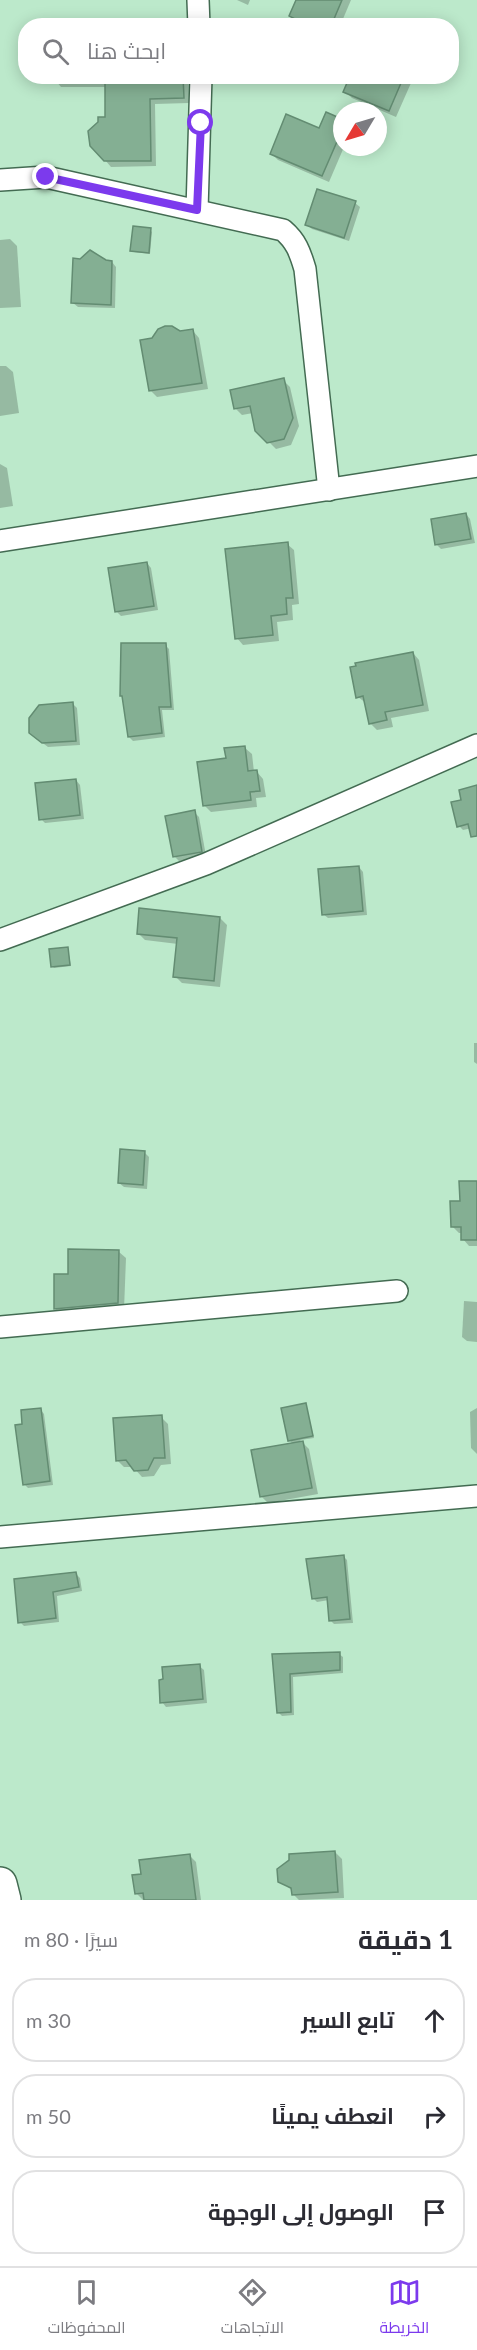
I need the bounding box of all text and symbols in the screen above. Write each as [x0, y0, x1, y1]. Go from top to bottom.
search box [18, 18, 459, 84]
icon: search [39, 35, 72, 68]
text: ابحث هنا [87, 37, 166, 64]
north arrow [333, 102, 387, 156]
route start [187, 109, 213, 135]
route end [32, 163, 58, 189]
text: 1 دقيقة [358, 1923, 453, 1955]
text: سيرًا · 80 m [24, 1927, 118, 1951]
icon: ahead [418, 2004, 451, 2037]
text: تابع السير [301, 2006, 394, 2033]
text: 30 m [26, 2008, 71, 2032]
icon: right [418, 2100, 451, 2133]
text: انعطف يمينًا [271, 2102, 394, 2129]
text: 50 m [26, 2104, 71, 2128]
icon: arrive [418, 2196, 451, 2229]
text: الوصول إلى الوجهة [208, 2198, 394, 2225]
tab: المحفوظات [48, 2276, 126, 2342]
tab: الاتجاهات [221, 2276, 284, 2342]
tab: الخريطة [379, 2276, 429, 2342]

